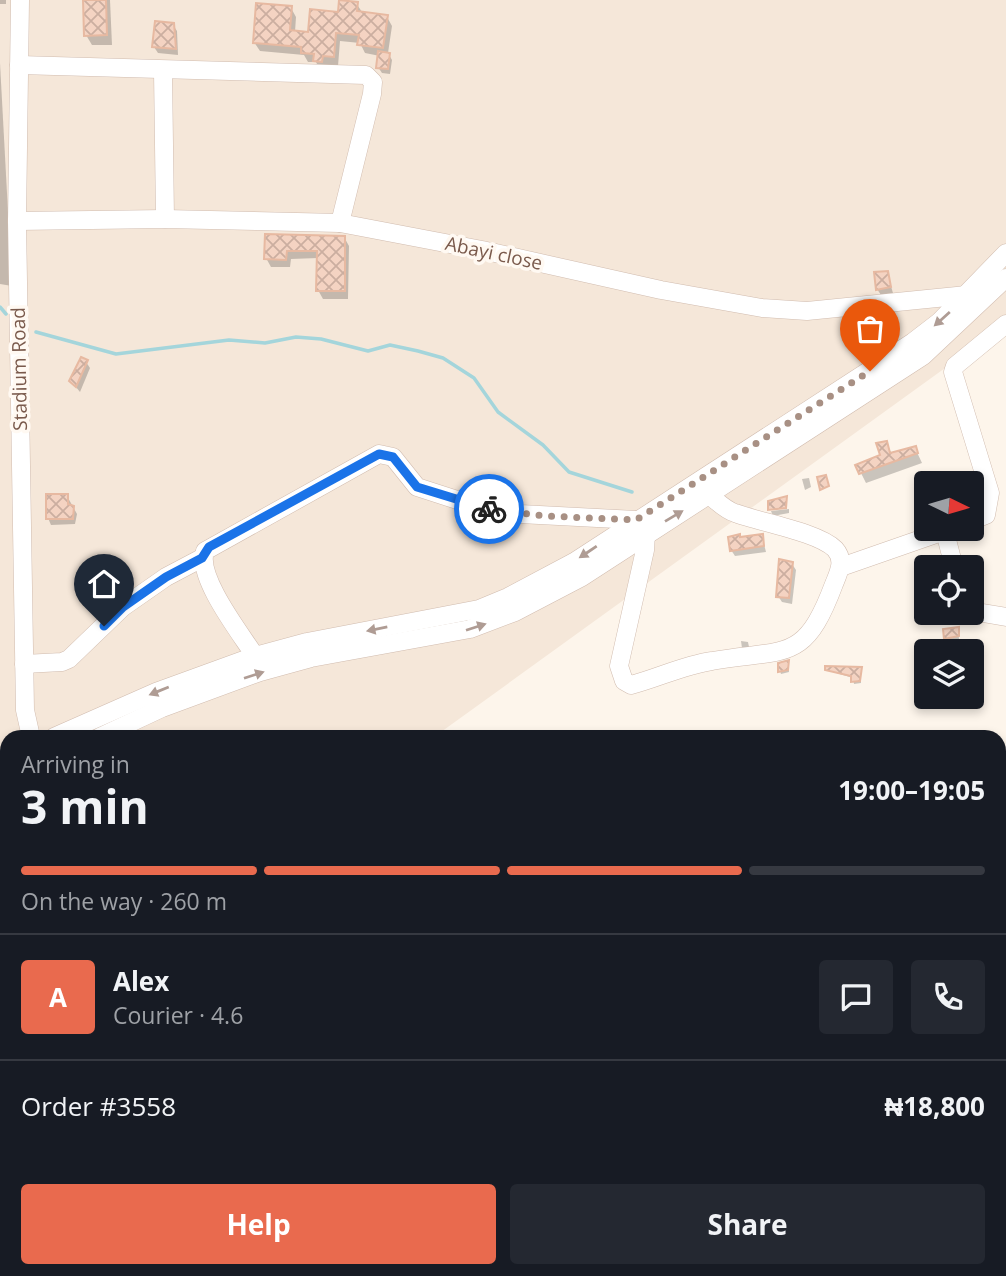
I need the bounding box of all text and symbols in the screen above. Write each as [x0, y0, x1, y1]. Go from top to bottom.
street label: Abayi close [443, 230, 545, 276]
pin [840, 299, 900, 371]
street label: Stadium Road [5, 307, 33, 431]
icon: bag [851, 310, 889, 348]
one-way arrow [933, 311, 951, 327]
north arrow [914, 471, 984, 541]
map controls [914, 471, 984, 709]
courier [454, 474, 524, 544]
icon: bike [470, 490, 508, 528]
one-way arrow [664, 510, 684, 523]
one-way arrow [579, 545, 597, 559]
pin [74, 554, 134, 626]
button: locate [914, 555, 984, 625]
icon: home [85, 565, 123, 603]
one-way arrow [466, 621, 487, 632]
one-way arrow [366, 624, 388, 635]
button: layers [914, 639, 984, 709]
one-way arrow [244, 669, 265, 679]
one-way arrow [148, 686, 169, 697]
text: Arriving in [21, 748, 130, 780]
text: 19:00–19:05 [838, 772, 985, 808]
text: 3 min [21, 775, 149, 837]
text: On the way · 260 m [21, 885, 227, 917]
button: chat [819, 960, 893, 1034]
button: phone [911, 960, 985, 1034]
text: Alex [113, 963, 169, 999]
text: A [49, 979, 67, 1015]
text: Courier · 4.6 [113, 999, 243, 1031]
text: Order #3558 [21, 1088, 176, 1124]
text: ₦18,800 [884, 1088, 985, 1124]
button: Help [21, 1184, 496, 1264]
button: Share [510, 1184, 985, 1264]

